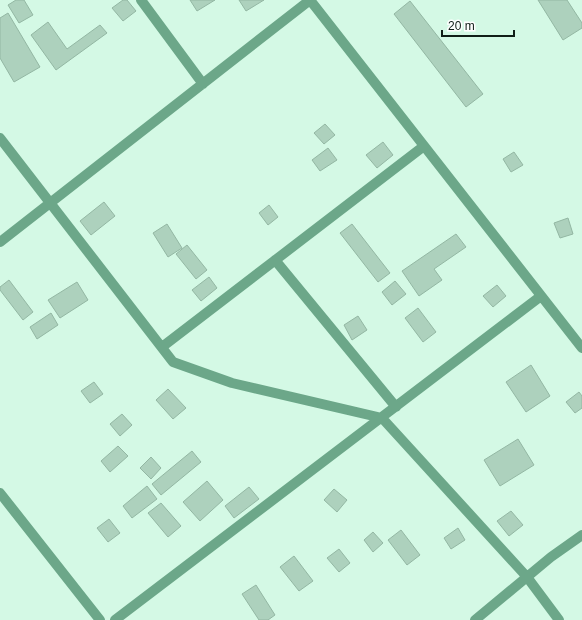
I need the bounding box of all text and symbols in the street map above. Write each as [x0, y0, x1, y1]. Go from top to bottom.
scale bar [442, 12, 514, 38]
text: 20 m [448, 19, 475, 33]

